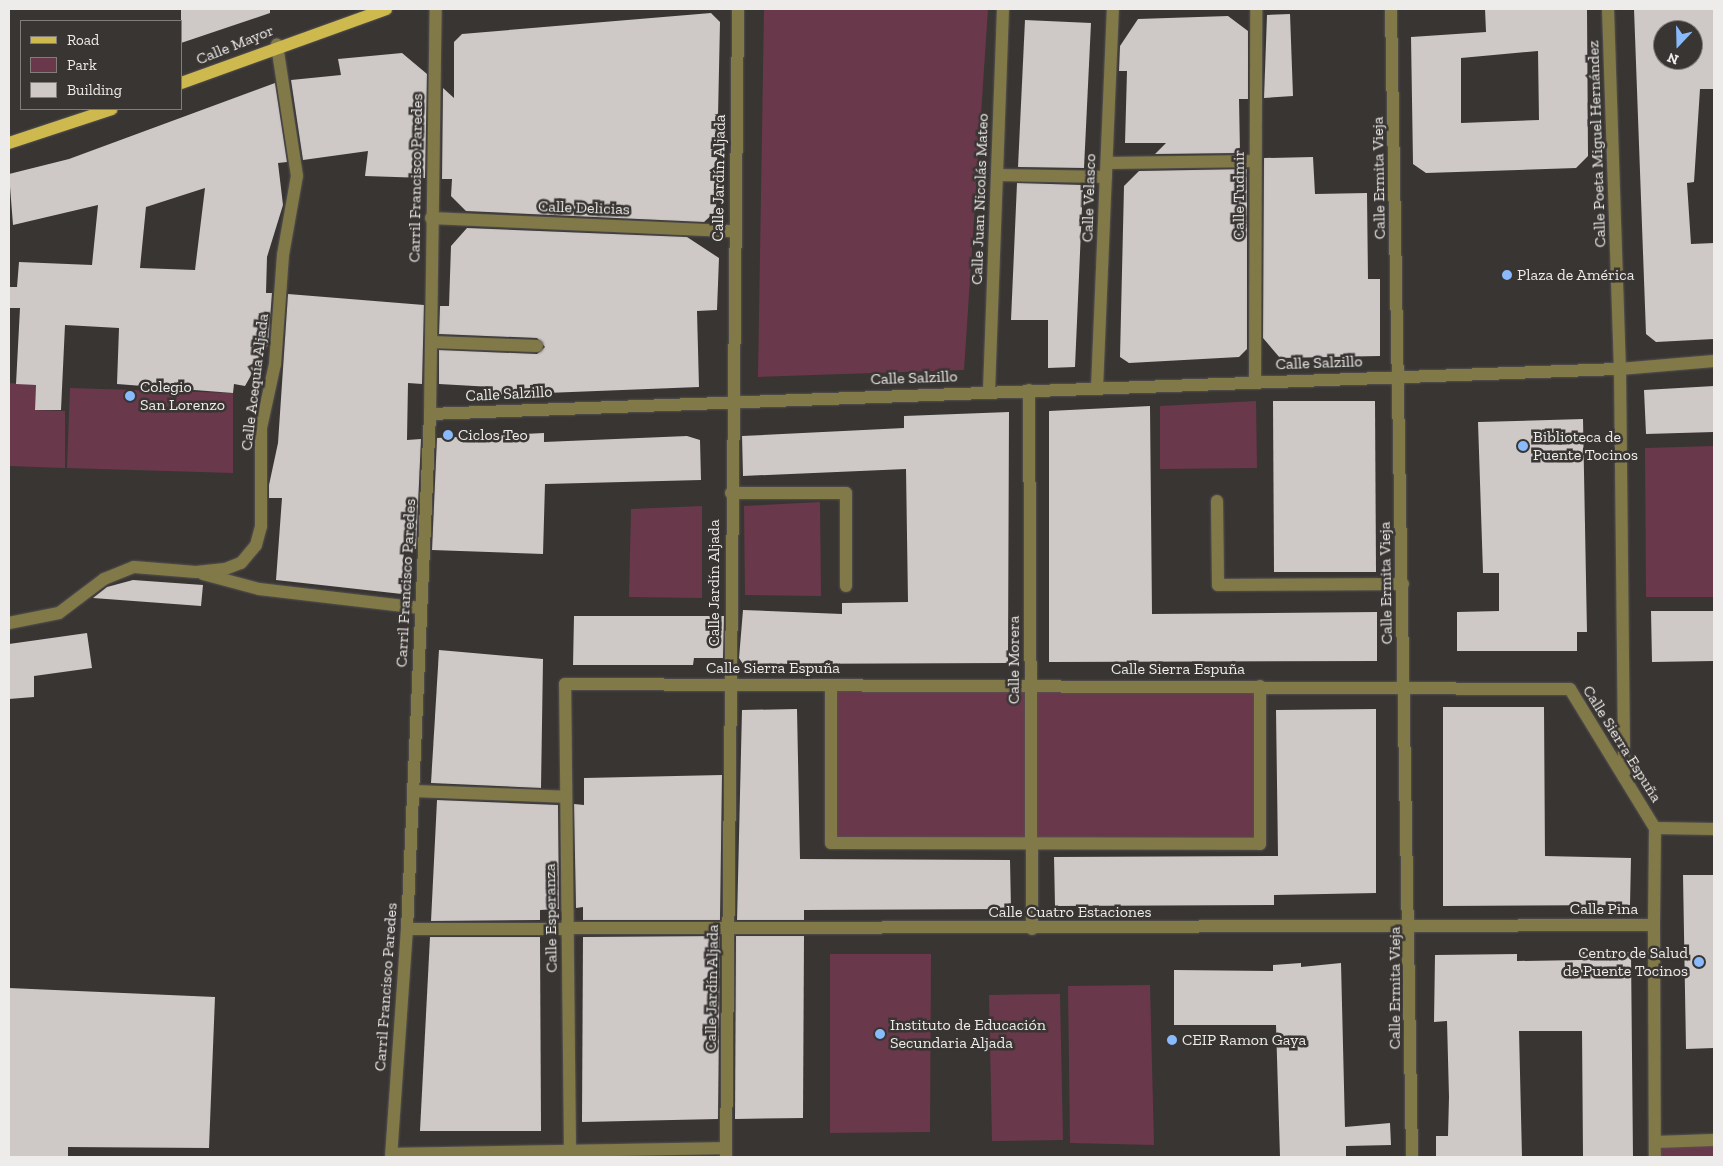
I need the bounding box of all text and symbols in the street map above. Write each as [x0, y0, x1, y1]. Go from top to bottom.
legend [20, 20, 182, 110]
north arrow [1653, 20, 1703, 70]
street label: Calle Mayor [193, 21, 277, 69]
text: Road [67, 31, 99, 49]
street label: Calle Poeta Miguel Hernández [1584, 40, 1610, 248]
text: N [1665, 49, 1681, 68]
text: Park [67, 56, 97, 74]
text: Building [67, 81, 122, 99]
street label: Carril Francisco Paredes [405, 93, 427, 263]
street label: Calle Juan Nicolás Mateo [967, 113, 993, 285]
street label: Calle Jardín Aljada [708, 114, 730, 242]
street label: Calle Ermita Vieja [1368, 116, 1390, 240]
street label: Calle Tudmir [1229, 150, 1249, 240]
street label: Calle Velasco [1078, 153, 1100, 243]
street label: Calle Delicias [538, 197, 630, 219]
place label: Plaza de América [1517, 265, 1635, 285]
marker: Plaza de América [1501, 269, 1513, 281]
street label: Calle Acequía Aljada [237, 312, 273, 452]
street label: Calle Salzillo [1275, 352, 1363, 374]
street label: Calle Salzillo [870, 367, 958, 389]
place label: Colegio San Lorenzo [140, 377, 225, 415]
street label: Calle Salzillo [465, 382, 553, 406]
marker: Colegio San Lorenzo [124, 390, 136, 402]
place label: Ciclos Teo [458, 425, 528, 445]
place label: Biblioteca de Puente Tocinos [1533, 427, 1638, 465]
marker: Ciclos Teo [442, 429, 454, 441]
marker: Biblioteca de Puente Tocinos [1517, 440, 1529, 452]
street label: Carril Francisco Paredes [392, 498, 420, 668]
street label: Calle Jardín Aljada [704, 519, 724, 647]
street label: Calle Ermita Vieja [1375, 521, 1397, 645]
street label: Calle Morera [1004, 616, 1024, 704]
street label: Calle Sierra Espuña [706, 658, 840, 678]
street label: Calle Sierra Espuña [1111, 659, 1245, 679]
street label: Calle Sierra Espuña [1578, 682, 1666, 806]
street label: Calle Esperanza [540, 863, 562, 973]
street label: Calle Pina [1570, 899, 1638, 919]
street label: Carril Francisco Paredes [371, 902, 401, 1072]
street label: Calle Cuatro Estaciones [988, 902, 1152, 922]
street label: Calle Jardín Aljada [701, 924, 723, 1052]
street label: Calle Ermita Vieja [1385, 926, 1405, 1050]
place label: Centro de Salud de Puente Tocinos [1563, 943, 1688, 981]
marker: Centro de Salud de Puente Tocinos [1692, 955, 1706, 969]
place label: Instituto de Educación Secundaria Aljada [890, 1015, 1046, 1053]
marker: Instituto de Educación Secundaria Aljada [874, 1028, 886, 1040]
place label: CEIP Ramon Gaya [1182, 1030, 1306, 1050]
marker: CEIP Ramon Gaya [1166, 1034, 1178, 1046]

